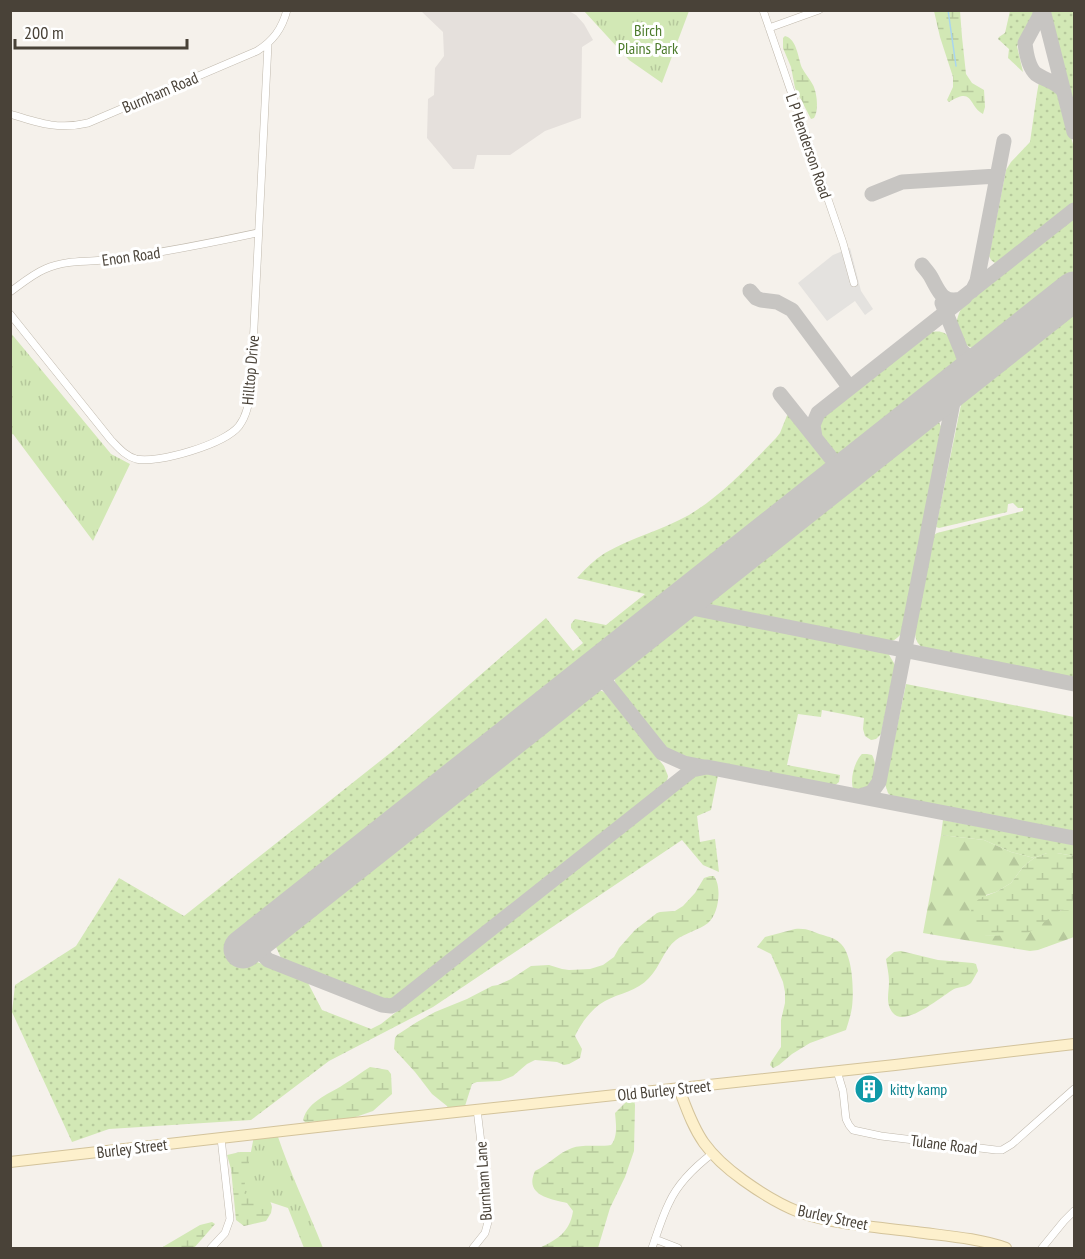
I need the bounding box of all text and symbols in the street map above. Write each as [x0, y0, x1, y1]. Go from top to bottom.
scale bar [15, 12, 188, 50]
park label: Birch Plains Park [618, 20, 679, 58]
text: 200 m [24, 21, 64, 44]
street label: Burnham Road [119, 67, 201, 117]
street label: L P Henderson Road [782, 91, 836, 201]
street label: Enon Road [101, 242, 161, 270]
street label: Hilltop Drive [237, 334, 263, 406]
building icon: kitty kamp [853, 1073, 885, 1105]
street label: Old Burley Street [616, 1075, 712, 1105]
place label: kitty kamp [890, 1079, 947, 1099]
street label: Tulane Road [909, 1130, 979, 1158]
street label: Burley Street [96, 1134, 169, 1162]
street label: Burnham Lane [470, 1141, 496, 1221]
street label: Burley Street [796, 1200, 870, 1234]

